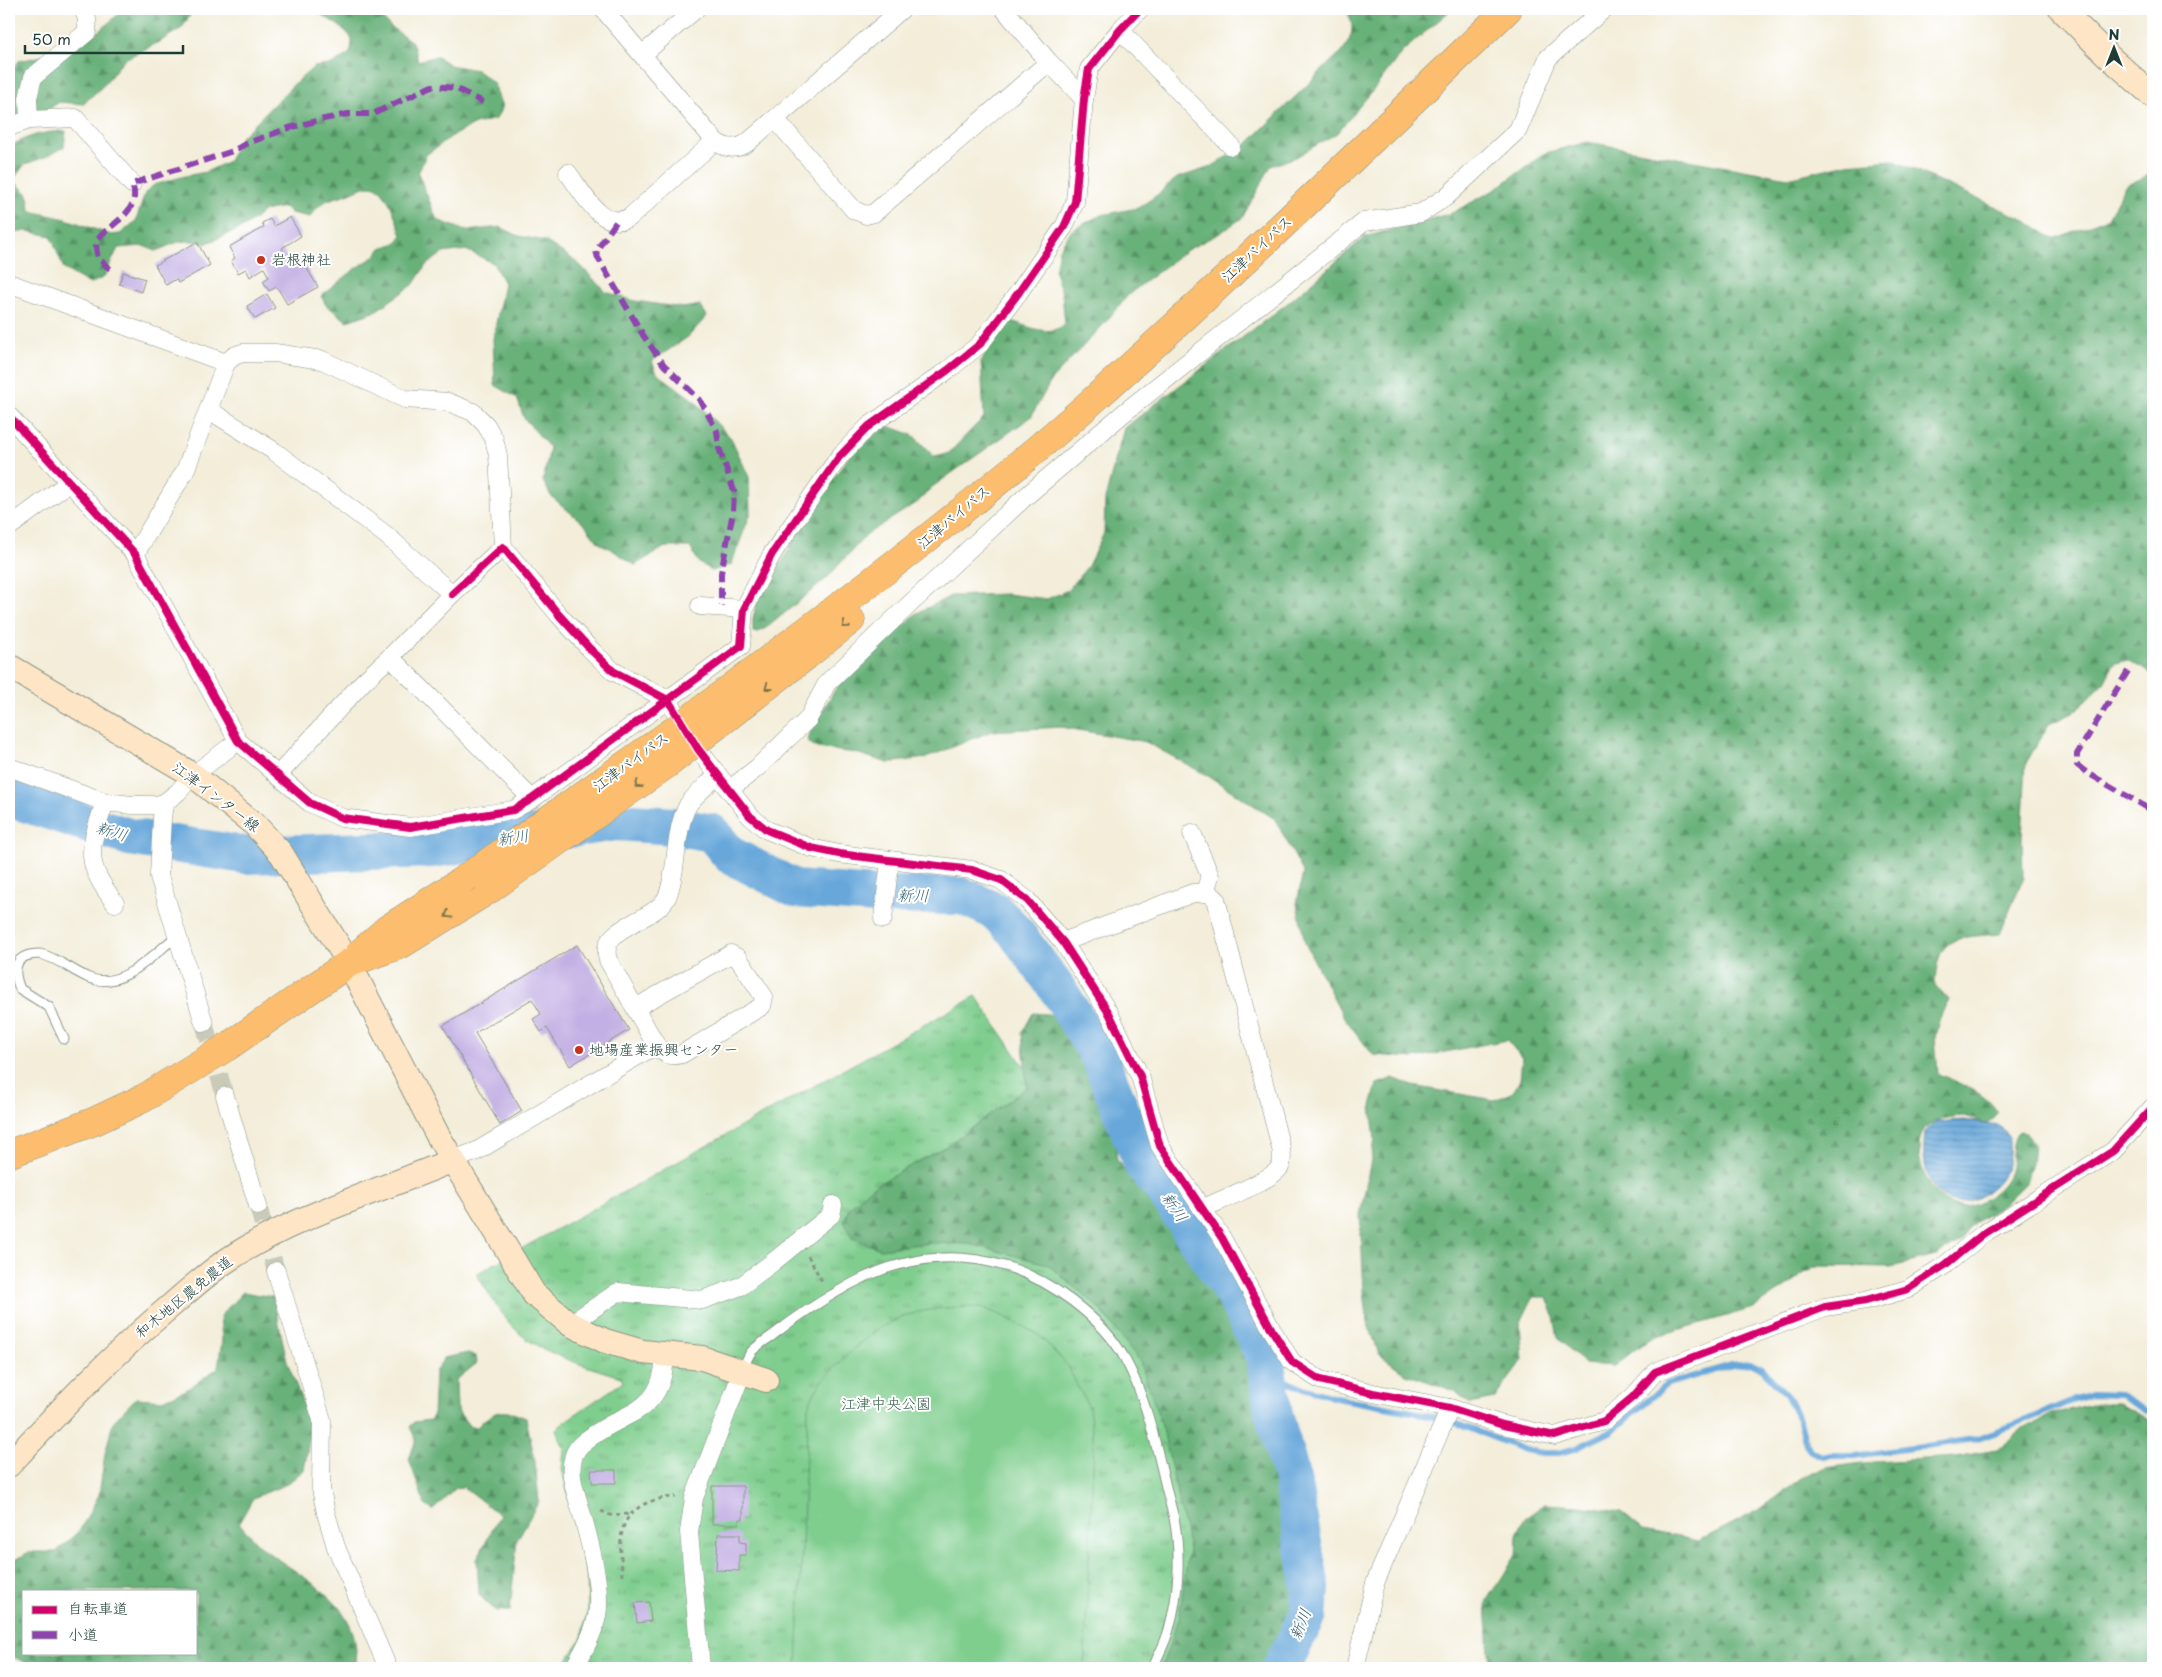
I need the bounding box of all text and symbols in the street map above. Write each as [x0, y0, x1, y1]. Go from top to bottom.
scale bar [25, 22, 182, 54]
north arrow [2090, 22, 2140, 72]
text: N [2108, 24, 2120, 45]
text: 50 m [32, 27, 71, 50]
street label: 江津バイパス [1215, 209, 1297, 287]
place label: 岩根神社 [271, 247, 331, 270]
marker: 岩根神社 [255, 254, 267, 266]
street label: 江津バイパス [911, 478, 995, 553]
one-way arrow [842, 619, 851, 627]
one-way arrow [765, 681, 774, 689]
street label: 江津バイパス [587, 725, 673, 796]
street label: 江津インター線 [168, 755, 266, 836]
one-way arrow [634, 779, 644, 788]
water label: 新川 [93, 814, 131, 846]
water label: 新川 [495, 822, 530, 850]
water label: 新川 [897, 882, 929, 906]
one-way arrow [445, 909, 454, 918]
place label: 地場産業振興センター [589, 1037, 738, 1060]
marker: 地場産業振興センター [573, 1044, 585, 1056]
water label: 新川 [1157, 1186, 1195, 1226]
street label: 和木地区農免農道 [129, 1249, 237, 1343]
park label: 江津中央公園 [841, 1391, 931, 1414]
legend [22, 1590, 198, 1654]
text: 自転車道 [68, 1596, 128, 1619]
water label: 新川 [1282, 1604, 1316, 1643]
text: 小道 [68, 1622, 98, 1645]

